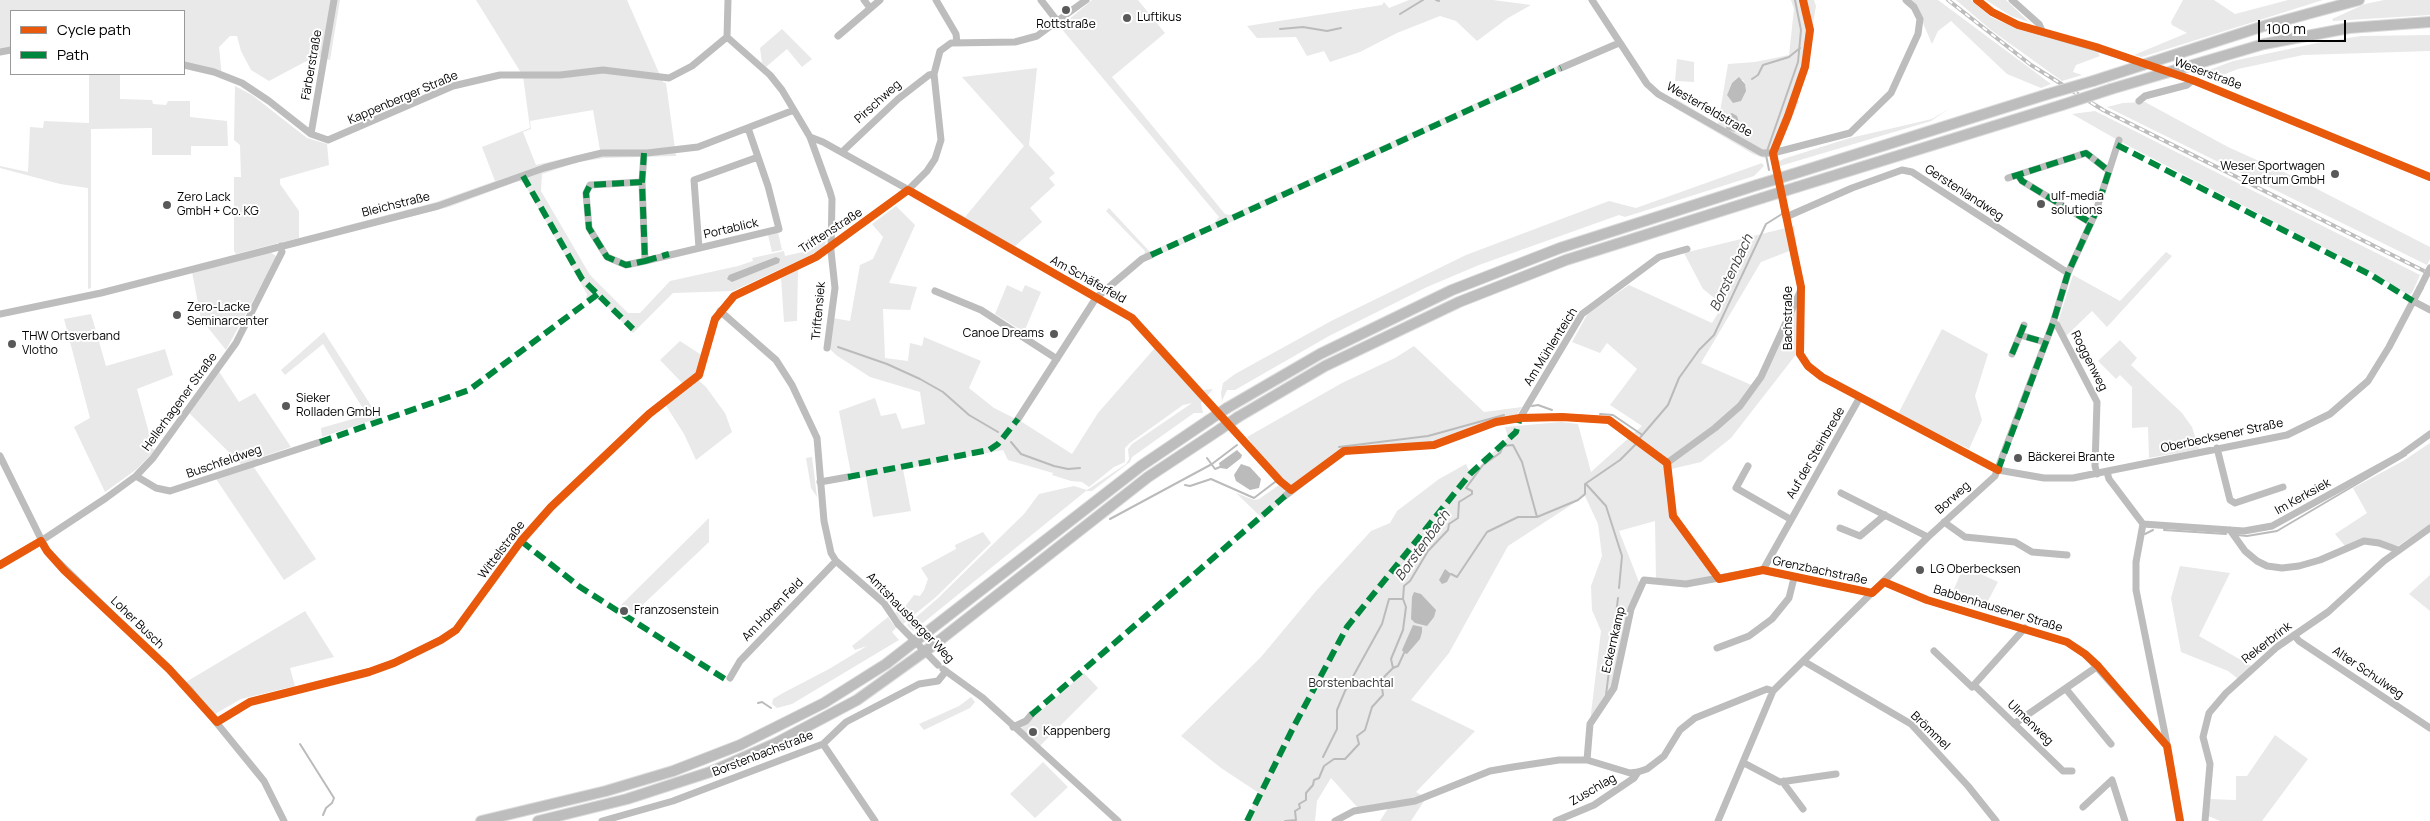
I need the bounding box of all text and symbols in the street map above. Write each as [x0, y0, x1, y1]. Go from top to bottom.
marker: Rottstraße [1060, 4, 1072, 16]
legend [10, 10, 185, 75]
scale bar [2260, 10, 2348, 42]
place label: Luftikus [1137, 11, 1181, 25]
marker: Luftikus [1121, 12, 1133, 24]
place label: Rottstraße [1036, 18, 1096, 32]
text: 100 m [2266, 18, 2306, 39]
text: Cycle path [57, 19, 131, 40]
street label: Färberstraße [299, 29, 325, 101]
text: Path [57, 44, 89, 65]
street label: Weserstraße [2172, 55, 2244, 93]
street label: Kappenberger Straße [346, 68, 460, 128]
street label: Pirschweg [852, 77, 904, 127]
street label: Westerfeldstraße [1664, 80, 1754, 140]
place label: Weser Sportwagen Zentrum GmbH [2220, 160, 2325, 188]
street label: Gerstenlandweg [1922, 162, 2006, 224]
marker: Weser Sportwagen Zentrum GmbH [2329, 168, 2341, 180]
street label: Bleichstraße [360, 190, 432, 220]
place label: ulf-media solutions [2051, 190, 2104, 218]
place label: Zero Lack GmbH + Co. KG [177, 191, 259, 219]
marker: ulf-media solutions [2035, 198, 2047, 210]
marker: Zero Lack GmbH + Co. KG [161, 199, 173, 211]
street label: Triftenstraße [797, 205, 865, 257]
street label: Portablick [702, 216, 760, 242]
water label: Borstenbach [1707, 232, 1757, 314]
street label: Am Schäferfeld [1048, 253, 1128, 307]
street label: Triftensiek [809, 281, 829, 341]
street label: Bachstraße [1782, 286, 1796, 350]
place label: Zero-Lacke Seminarcenter [187, 301, 269, 329]
street label: Am Mühlenteich [1521, 305, 1581, 389]
marker: Zero-Lacke Seminarcenter [171, 309, 183, 321]
place label: Canoe Dreams [963, 327, 1044, 341]
marker: Canoe Dreams [1048, 328, 1060, 340]
street label: Roggenweg [2068, 328, 2110, 394]
place label: THW Ortsverband Vlotho [22, 330, 120, 358]
marker: THW Ortsverband Vlotho [6, 338, 18, 350]
street label: Hellerhagener Straße [140, 350, 220, 454]
place label: Sieker Rolladen GmbH [296, 392, 380, 420]
marker: Sieker Rolladen GmbH [280, 400, 292, 412]
street label: Auf der Steinbrede [1784, 405, 1848, 501]
street label: Oberbecksener Straße [2159, 416, 2285, 456]
street label: Buschfeldweg [185, 442, 263, 482]
place label: Bäckerei Brante [2028, 451, 2115, 465]
marker: Bäckerei Brante [2012, 452, 2024, 464]
street label: Im Kerksiek [2273, 476, 2333, 518]
street label: Borweg [1933, 479, 1973, 517]
water label: Borstenbach [1392, 508, 1454, 584]
street label: Wittelstraße [476, 518, 528, 582]
street label: Grenzbachstraße [1771, 554, 1869, 588]
place label: LG Oberbecksen [1930, 563, 2021, 577]
marker: LG Oberbecksen [1914, 564, 1926, 576]
street label: Amtshausberger Weg [863, 570, 957, 666]
street label: Am Hohen Feld [739, 576, 807, 644]
street label: Babbenhausener Straße [1932, 582, 2064, 636]
street label: Loher Busch [107, 594, 167, 652]
place label: Franzosenstein [634, 604, 719, 618]
marker: Franzosenstein [618, 605, 630, 617]
street label: Eckernkamp [1599, 605, 1629, 675]
street label: Rekerbrink [2239, 619, 2295, 667]
street label: Alter Schulweg [2330, 644, 2406, 702]
park label: Borstenbachtal [1308, 677, 1394, 691]
street label: Ulmenweg [2004, 698, 2056, 748]
street label: Brömmel [1907, 709, 1953, 753]
place label: Kappenberg [1043, 725, 1110, 739]
marker: Kappenberg [1027, 726, 1039, 738]
street label: Borstenbachstraße [710, 728, 816, 780]
street label: Zuschlag [1567, 771, 1619, 809]

